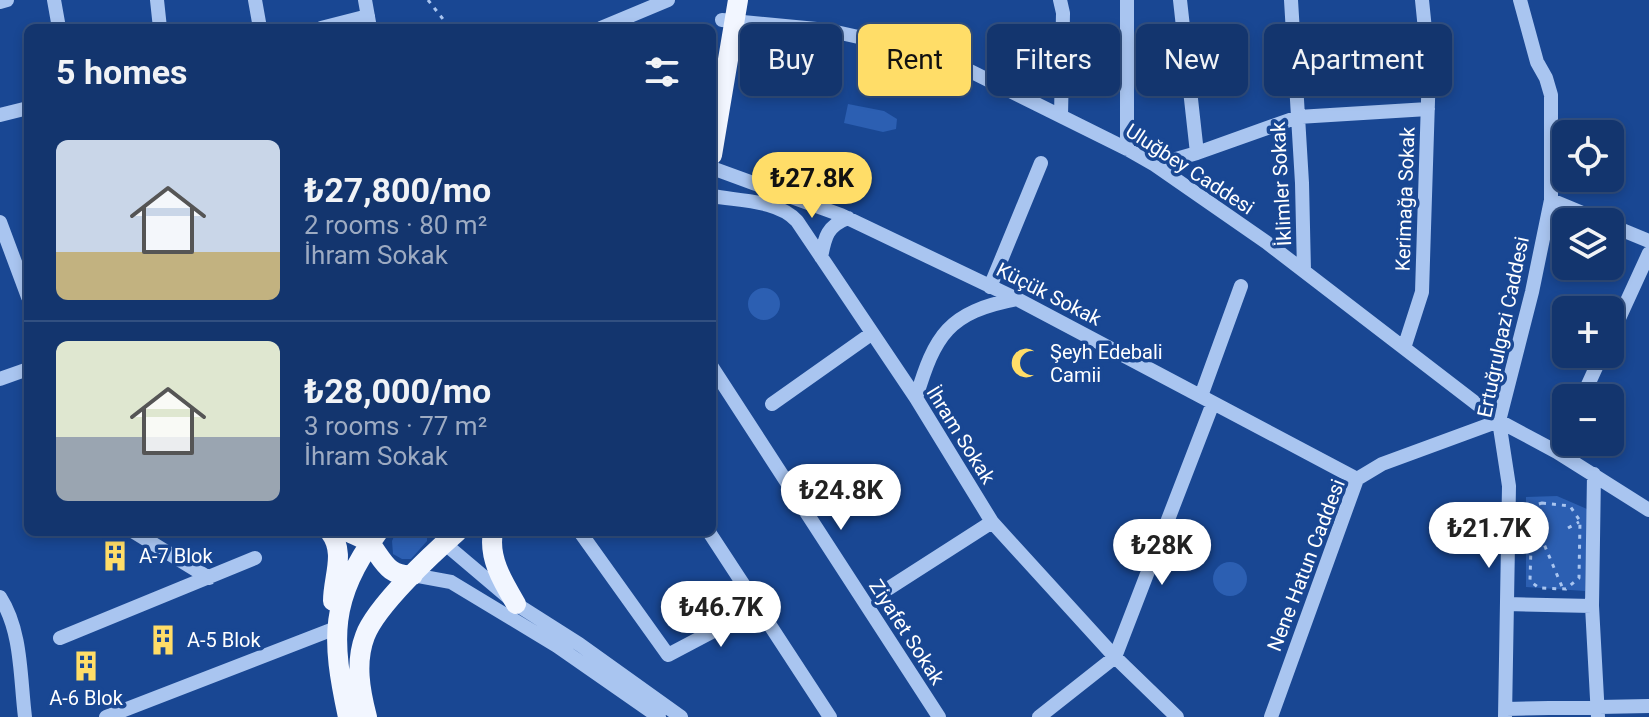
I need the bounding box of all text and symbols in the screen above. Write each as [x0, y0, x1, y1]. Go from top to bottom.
chip: Buy [740, 24, 842, 96]
chip: Rent [858, 24, 971, 96]
chip: Filters [987, 24, 1120, 96]
chip: New [1136, 24, 1248, 96]
chip: Apartment [1264, 24, 1452, 96]
icon: filters [640, 50, 684, 94]
text: 5 homes [56, 52, 187, 92]
street label: Uluğbey Caddesi [1121, 119, 1259, 219]
street label: İklimler Sokak [1266, 120, 1296, 247]
map controls [1552, 120, 1624, 456]
button: locate [1552, 120, 1624, 192]
street label: Kerimağa Sokak [1390, 126, 1420, 272]
pin: ₺27.8K [747, 152, 877, 220]
text: ₺27.8K [770, 163, 854, 193]
text: ₺27,800/mo [304, 170, 491, 210]
icon: home [120, 172, 216, 268]
button: layers [1552, 208, 1624, 280]
text: 2 rooms · 80 m² [304, 210, 487, 240]
street label: Ertuğrulgazi Caddesi [1472, 234, 1534, 420]
text: İhram Sokak [304, 240, 448, 270]
street label: Küçük Sokak [993, 257, 1106, 331]
button: + [1552, 296, 1624, 368]
place label: Şeyh Edebali Camii [1050, 340, 1163, 387]
mosque icon: Şeyh Edebali Camii [1009, 346, 1043, 380]
text: ₺28,000/mo [304, 371, 491, 411]
icon: home [120, 373, 216, 469]
street label: İhram Sokak [922, 382, 1001, 489]
button: − [1552, 384, 1624, 456]
text: 3 rooms · 77 m² [304, 411, 487, 441]
text: İhram Sokak [304, 441, 448, 471]
pin: ₺24.8K [776, 464, 906, 532]
text: ₺24.8K [799, 475, 883, 505]
street label: Nene Hatun Caddesi [1262, 476, 1350, 654]
pin: ₺21.7K [1424, 502, 1554, 570]
text: ₺21.7K [1447, 513, 1531, 543]
pin: ₺28K [1115, 519, 1209, 587]
text: ₺28K [1131, 530, 1193, 560]
building icon: A-7 Blok [98, 539, 132, 573]
place label: A-7 Blok [139, 544, 214, 568]
street label: Ziyafet Sokak [864, 575, 950, 690]
pin: ₺46.7K [656, 581, 786, 649]
text: ₺46.7K [679, 592, 763, 622]
building icon: A-5 Blok [146, 623, 180, 657]
place label: A-5 Blok [187, 628, 262, 652]
building icon: A-6 Blok [69, 649, 103, 683]
place label: A-6 Blok [49, 686, 124, 710]

